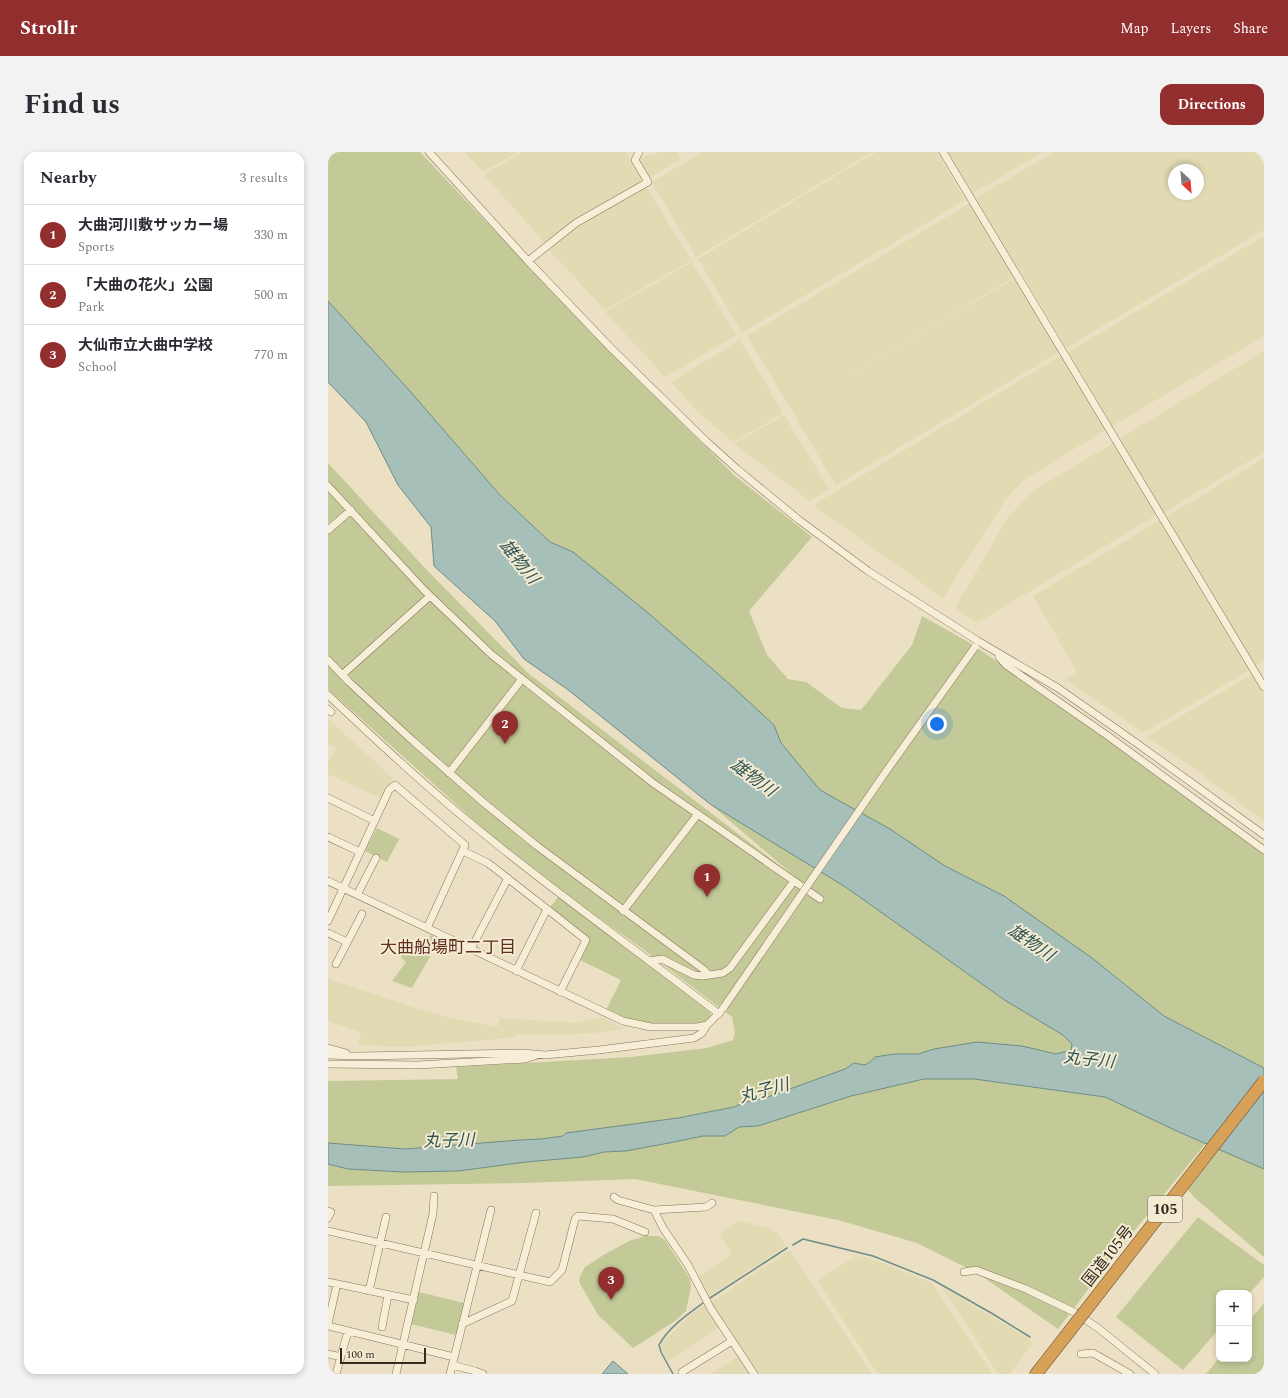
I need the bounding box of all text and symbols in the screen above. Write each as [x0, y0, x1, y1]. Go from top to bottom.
text: Strollr [20, 14, 77, 43]
text: Map [1120, 18, 1149, 39]
text: Layers [1171, 18, 1211, 39]
text: Share [1233, 18, 1268, 39]
text: Find us [24, 83, 120, 126]
button: Directions [1160, 84, 1264, 125]
north arrow [1168, 164, 1204, 200]
text: Nearby [40, 165, 96, 191]
text: 3 results [240, 168, 288, 188]
text: 大曲河川敷サッカー場 [78, 214, 228, 237]
text: 1 [49, 225, 57, 245]
text: 330 m [254, 225, 288, 245]
text: Sports [78, 237, 115, 257]
text: 「大曲の花火」公園 [78, 274, 213, 297]
text: 2 [49, 285, 57, 305]
text: 500 m [254, 285, 288, 305]
text: Park [78, 297, 105, 317]
text: 大仙市立大曲中学校 [78, 334, 213, 357]
text: 3 [49, 345, 57, 365]
text: 770 m [254, 345, 288, 365]
text: School [78, 357, 117, 377]
water label: 雄物川 [493, 534, 546, 592]
pin: 2 [492, 711, 518, 744]
your location [927, 714, 947, 734]
water label: 雄物川 [725, 752, 783, 805]
pin: 1 [694, 864, 720, 897]
water label: 雄物川 [1003, 918, 1061, 969]
district label: 大曲船場町二丁目 [380, 935, 516, 961]
water label: 丸子川 [1062, 1044, 1118, 1076]
water label: 丸子川 [736, 1071, 794, 1110]
water label: 丸子川 [423, 1128, 477, 1154]
road number: 105 [1148, 1196, 1182, 1222]
street label: 国道105号 [1076, 1220, 1140, 1292]
pin: 3 [598, 1267, 624, 1300]
map controls [1216, 1290, 1252, 1362]
button: + [1216, 1290, 1252, 1326]
button: − [1216, 1326, 1252, 1362]
scale bar [340, 1346, 426, 1365]
text: 100 m [346, 1346, 375, 1363]

